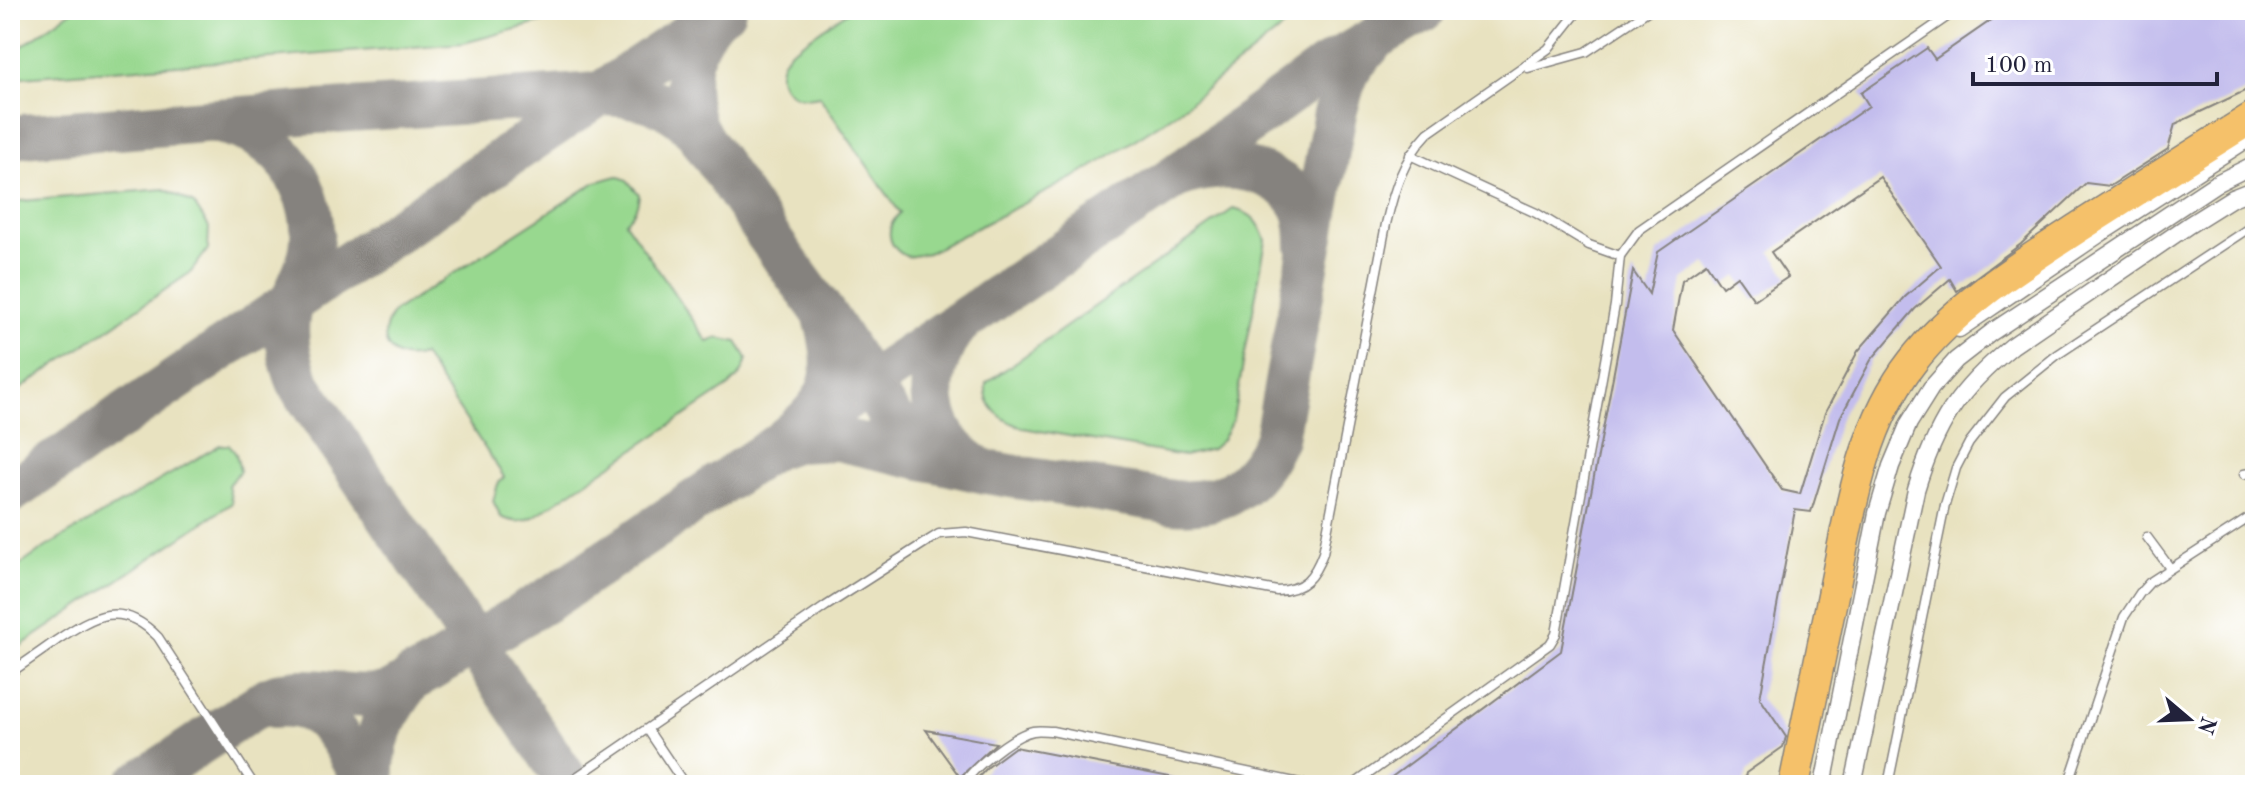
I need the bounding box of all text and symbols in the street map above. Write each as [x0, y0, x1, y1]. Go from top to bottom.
scale bar [1973, 36, 2217, 86]
text: 100 m [1985, 54, 2053, 78]
north arrow [2149, 679, 2229, 759]
text: N [2193, 713, 2219, 737]

